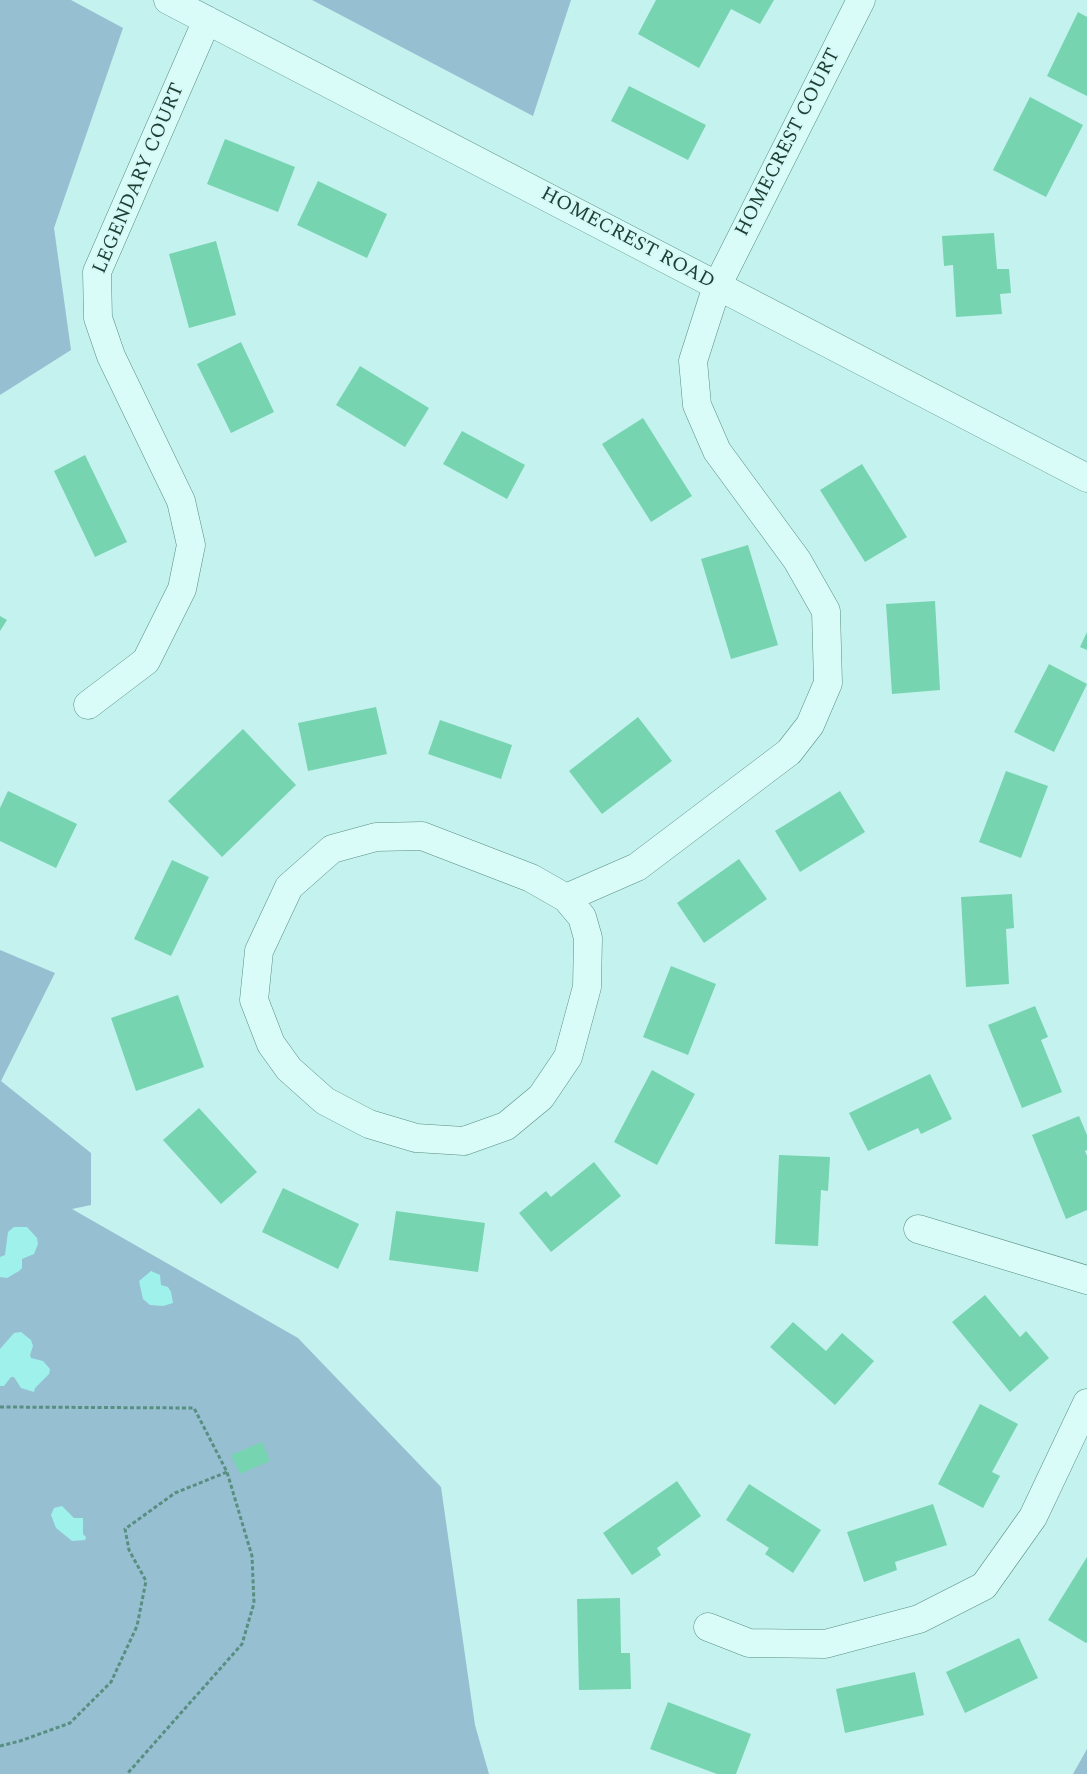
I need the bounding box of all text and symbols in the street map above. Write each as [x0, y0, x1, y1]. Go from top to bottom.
street label: HOMECREST COURT [731, 45, 847, 241]
street label: LEGENDARY COURT [89, 80, 191, 278]
street label: HOMECREST ROAD [536, 183, 718, 295]

